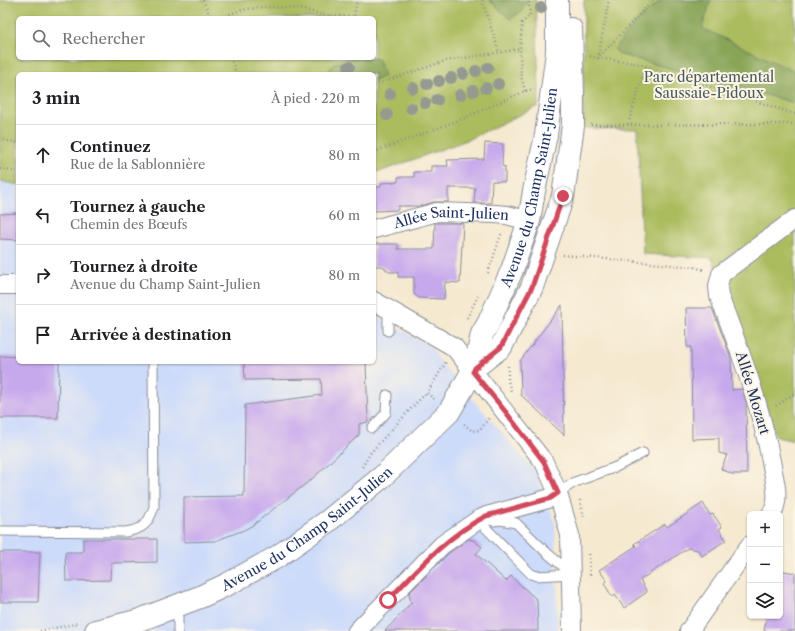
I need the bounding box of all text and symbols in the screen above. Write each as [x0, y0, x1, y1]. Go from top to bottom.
search box [16, 16, 376, 60]
icon: search [30, 27, 52, 49]
text: Rechercher [62, 29, 145, 48]
park label: Parc départemental Saussaie-Pidoux [644, 68, 774, 102]
street label: Avenue du Champ Saint-Julien [496, 86, 561, 291]
text: 3 min [32, 88, 81, 108]
text: À pied · 220 m [271, 90, 360, 106]
text: Continuez [70, 137, 151, 156]
icon: ahead [32, 144, 54, 166]
text: 80 m [328, 147, 360, 163]
text: Rue de la Sablonnière [70, 156, 205, 172]
route end [554, 187, 572, 205]
text: Tournez à gauche [70, 197, 206, 216]
street label: Allée Saint-Julien [391, 203, 510, 233]
icon: left [32, 204, 54, 226]
text: 60 m [329, 207, 360, 223]
text: Chemin des Bœufs [70, 216, 188, 232]
text: Tournez à droite [70, 257, 198, 276]
icon: right [32, 264, 54, 286]
text: 80 m [328, 267, 360, 283]
text: Avenue du Champ Saint-Julien [70, 276, 261, 292]
icon: arrive [32, 324, 54, 346]
text: Arrivée à destination [70, 325, 232, 344]
street label: Allée Mozart [732, 348, 774, 437]
street label: Avenue du Champ Saint-Julien [218, 463, 396, 595]
map controls [747, 511, 783, 619]
button: + [747, 511, 783, 547]
button: − [747, 547, 783, 583]
button: layers [747, 583, 783, 619]
route start [379, 591, 397, 609]

